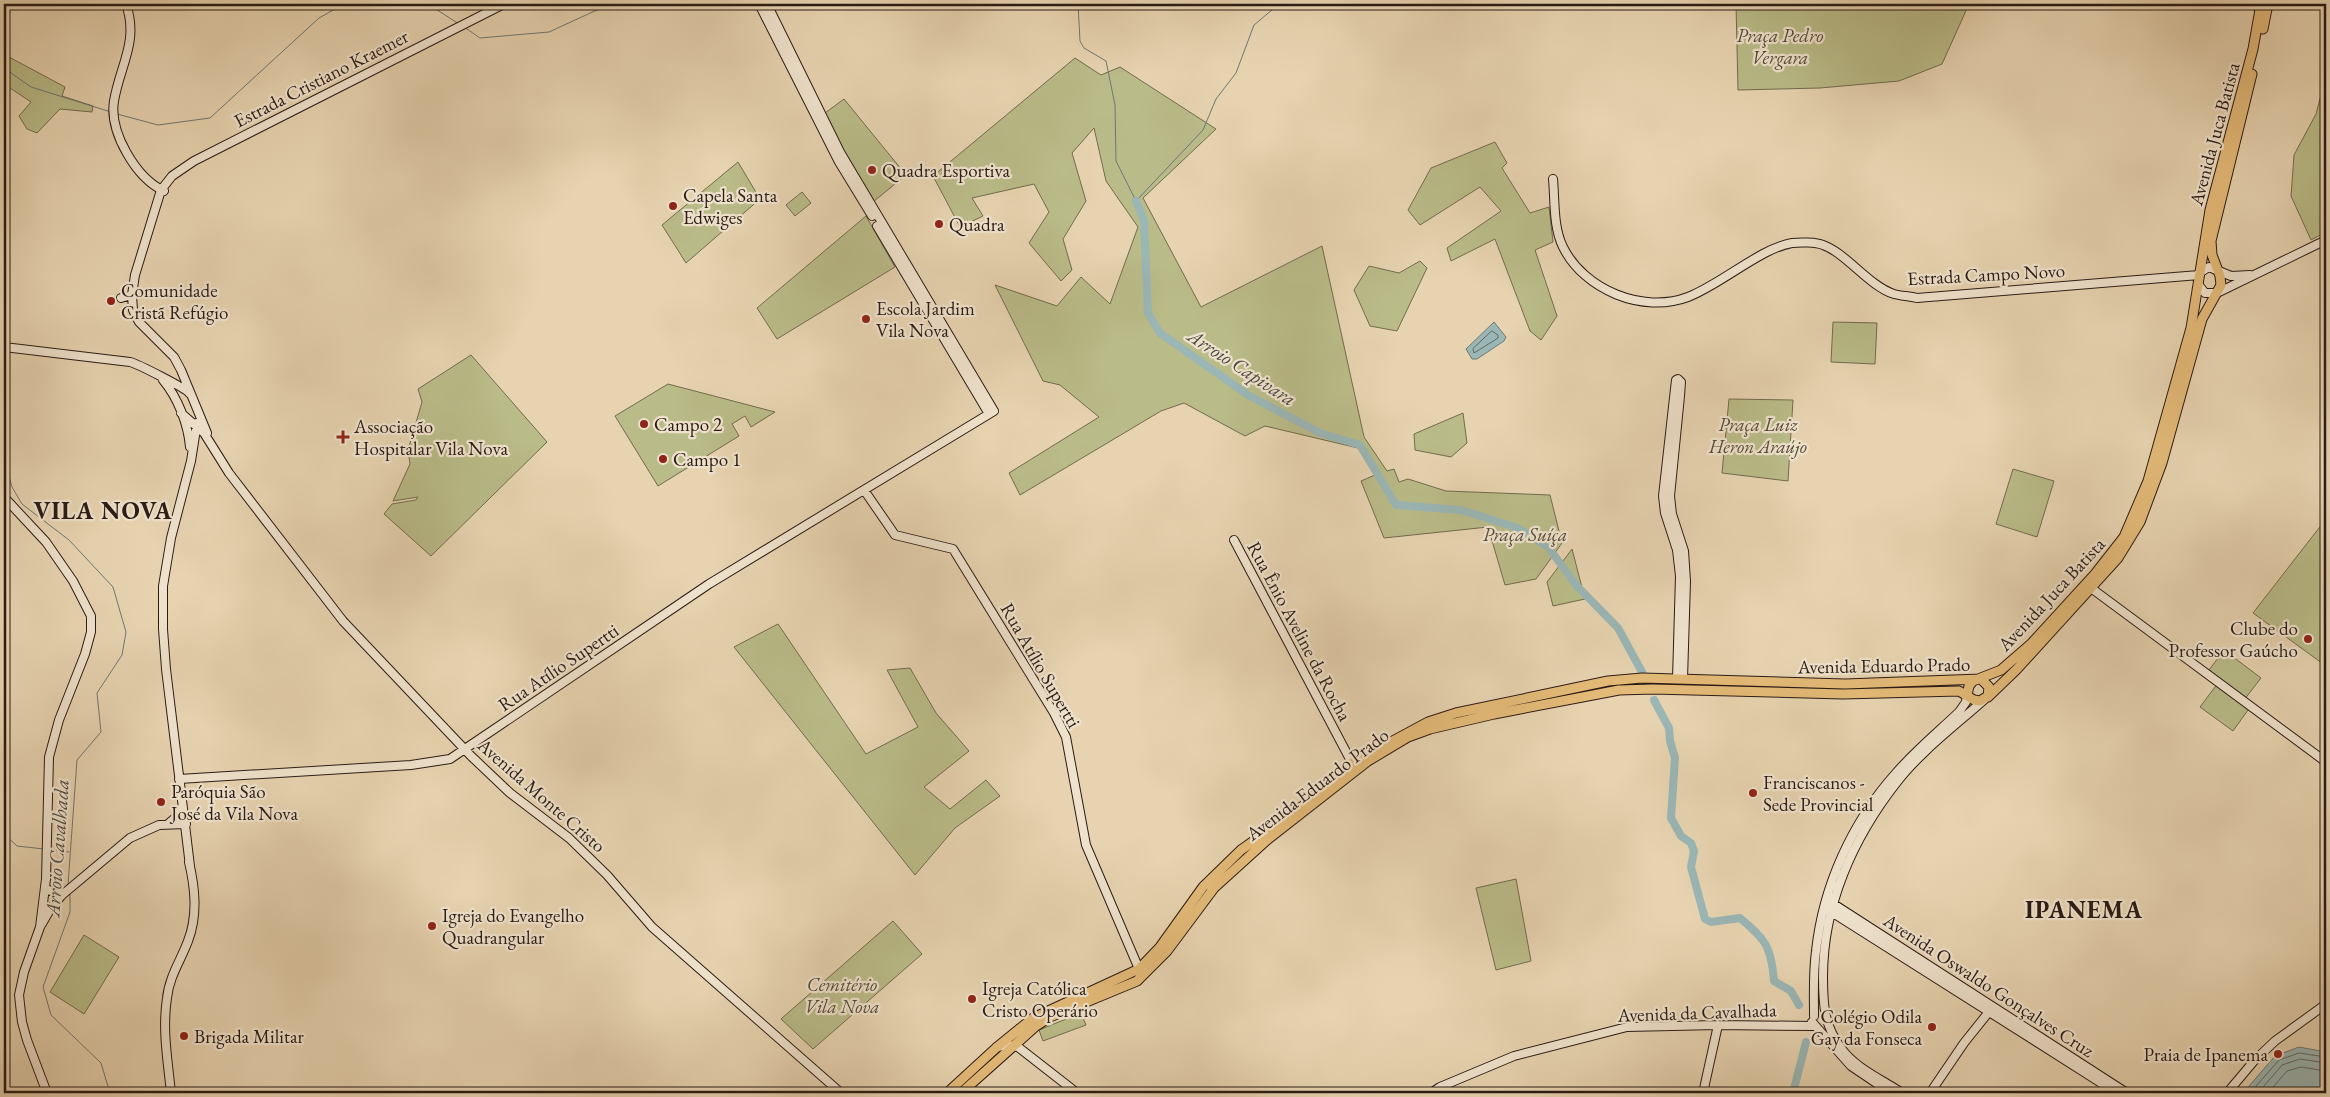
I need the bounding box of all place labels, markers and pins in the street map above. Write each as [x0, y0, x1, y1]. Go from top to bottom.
place label: Quadra Esportiva [882, 158, 1011, 183]
marker: Quadra Esportiva [866, 164, 878, 176]
place label: Capela Santa Edwiges [683, 183, 778, 230]
marker: Capela Santa Edwiges [667, 200, 679, 212]
place label: Quadra [949, 212, 1005, 237]
marker: Quadra [933, 218, 945, 230]
place label: Comunidade Cristã Refúgio [121, 278, 228, 325]
marker: Comunidade Cristã Refúgio [105, 295, 117, 307]
place label: Escola Jardim Vila Nova [876, 296, 975, 343]
marker: Escola Jardim Vila Nova [860, 313, 872, 325]
place label: Campo 2 [654, 412, 722, 437]
place label: Associação Hospitalar Vila Nova [353, 414, 508, 461]
marker: Campo 2 [638, 418, 650, 430]
marker: Associação Hospitalar Vila Nova [336, 430, 350, 444]
place label: Campo 1 [673, 447, 741, 472]
marker: Campo 1 [657, 453, 669, 465]
place label: Clube do Professor Gaúcho [2169, 616, 2298, 663]
marker: Clube do Professor Gaúcho [2302, 633, 2314, 645]
place label: Franciscanos - Sede Provincial [1763, 770, 1874, 817]
place label: Paróquia São José da Vila Nova [169, 779, 298, 826]
marker: Franciscanos - Sede Provincial [1747, 787, 1759, 799]
marker: Paróquia São José da Vila Nova [155, 796, 167, 808]
place label: Igreja do Evangelho Quadrangular [442, 903, 584, 950]
marker: Igreja do Evangelho Quadrangular [426, 920, 438, 932]
place label: Igreja Católica Cristo Operário [982, 976, 1098, 1023]
marker: Igreja Católica Cristo Operário [966, 993, 978, 1005]
place label: Colégio Odila Gay da Fonseca [1811, 1004, 1922, 1051]
marker: Colégio Odila Gay da Fonseca [1926, 1021, 1938, 1033]
place label: Brigada Militar [194, 1024, 305, 1049]
marker: Brigada Militar [178, 1030, 190, 1042]
place label: Praia de Ipanema [2143, 1042, 2268, 1067]
marker: Praia de Ipanema [2272, 1048, 2284, 1060]

